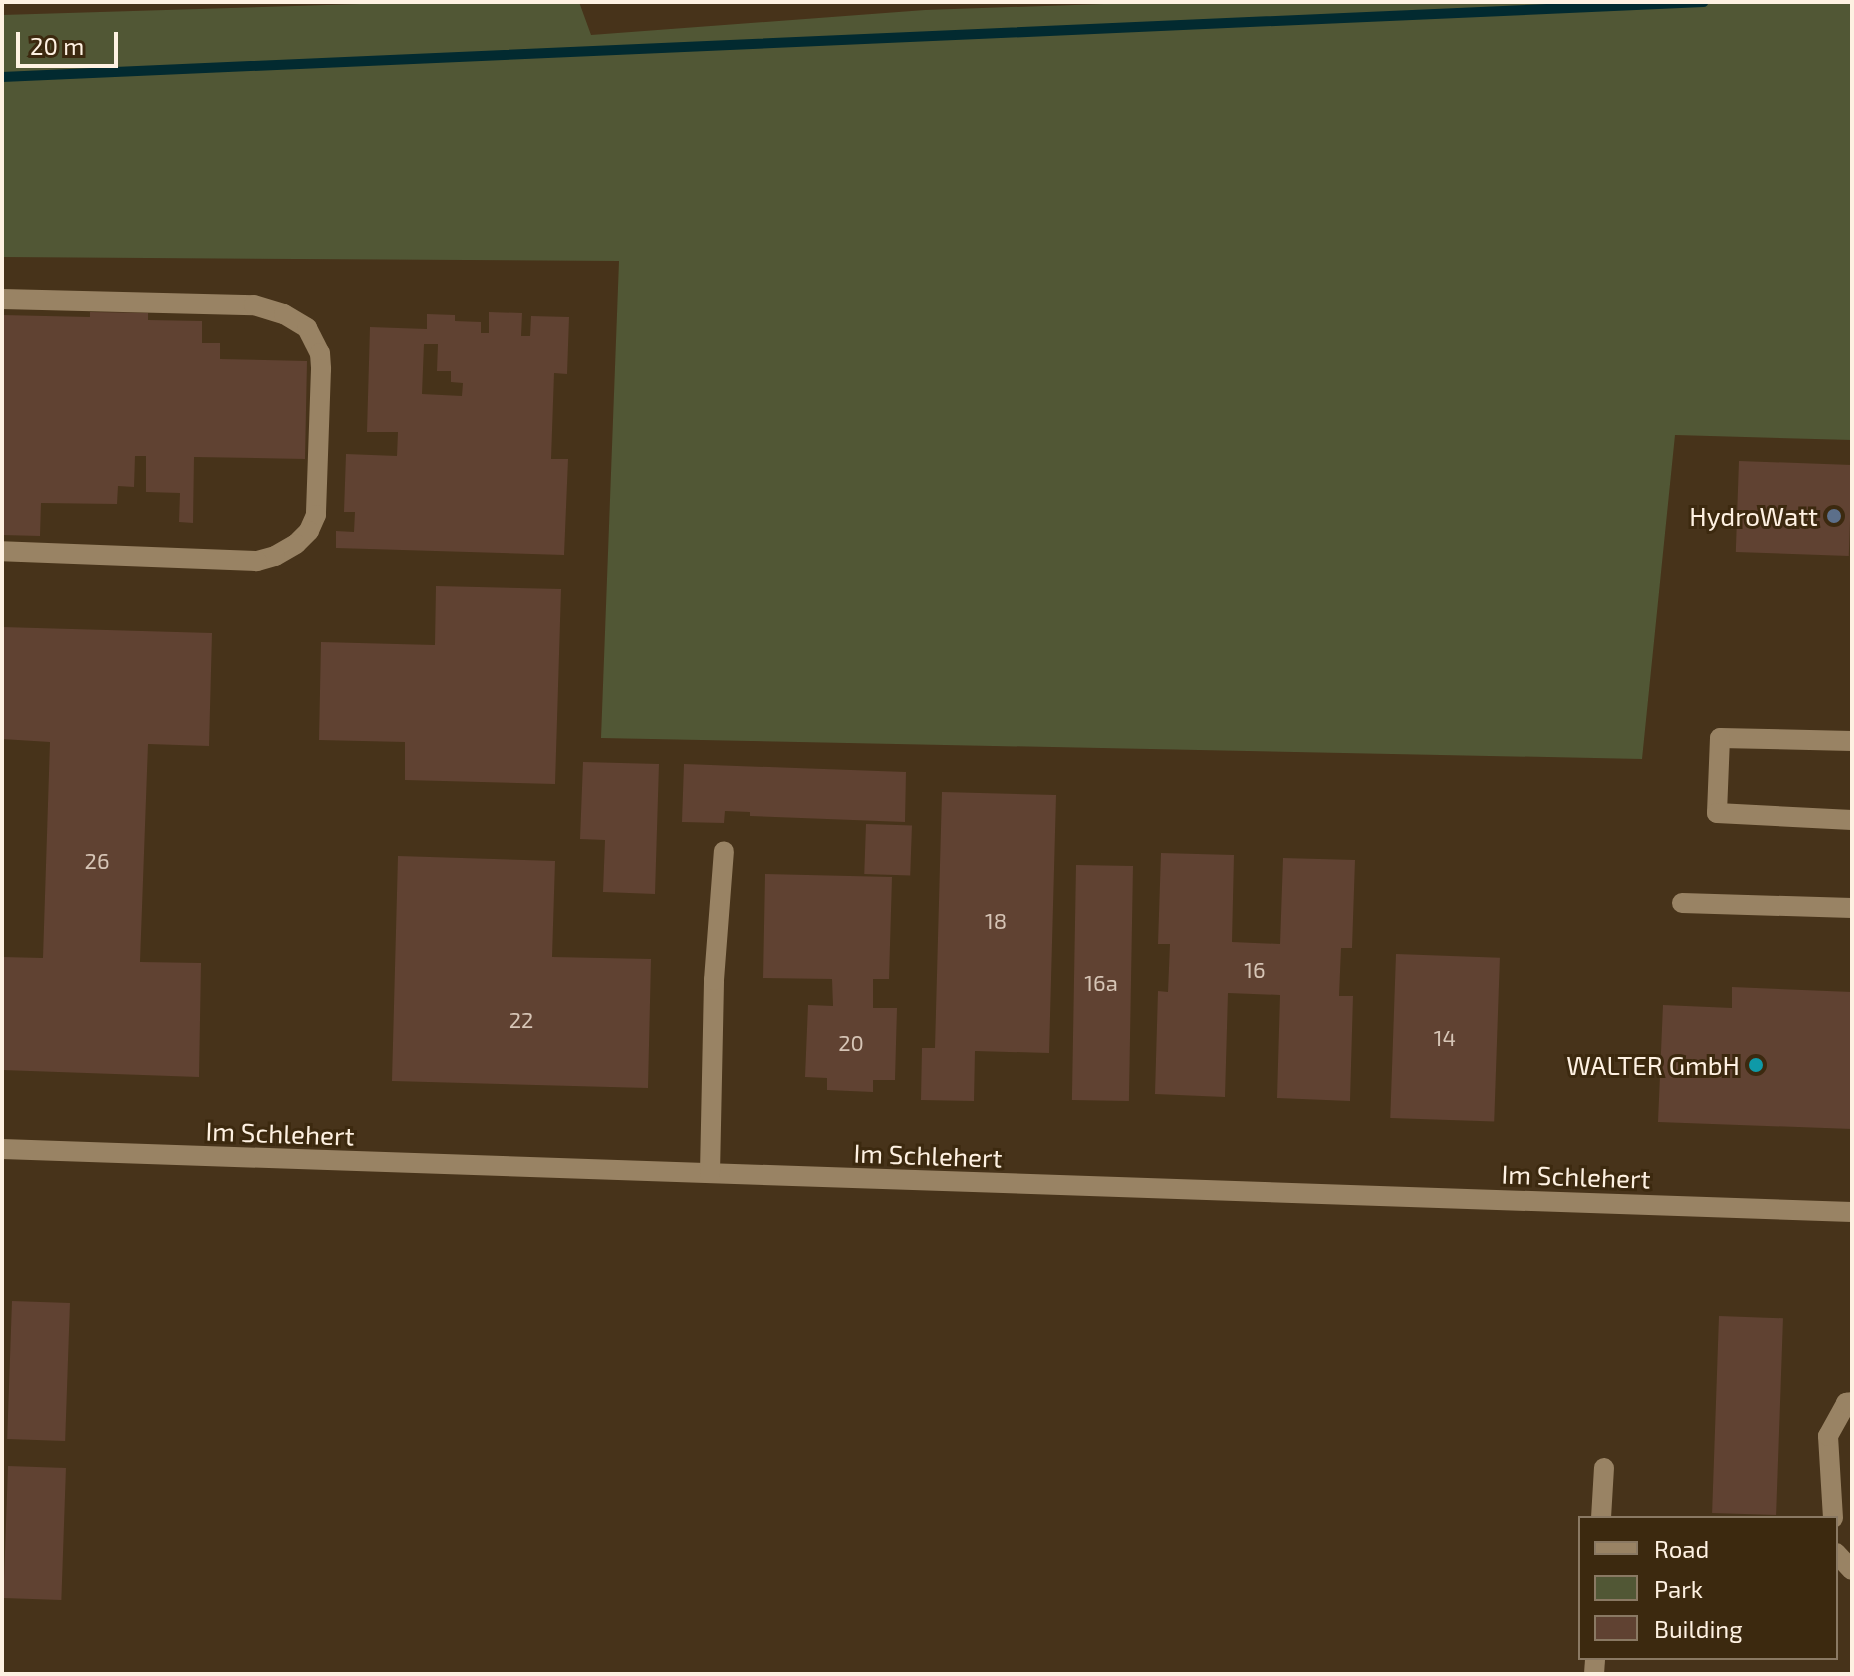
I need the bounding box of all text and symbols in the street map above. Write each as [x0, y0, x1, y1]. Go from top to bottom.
scale bar [20, 16, 122, 66]
text: 20 m [30, 31, 84, 60]
place label: HydroWatt [1689, 500, 1818, 532]
marker: HydroWatt [1825, 507, 1843, 525]
house number: 26 [85, 848, 109, 874]
house number: 18 [985, 908, 1007, 934]
house number: 16 [1244, 957, 1266, 983]
house number: 16a [1084, 970, 1118, 996]
house number: 22 [509, 1007, 533, 1033]
house number: 14 [1434, 1025, 1456, 1051]
house number: 20 [838, 1030, 864, 1056]
place label: WALTER GmbH [1566, 1049, 1740, 1081]
marker: WALTER GmbH [1747, 1056, 1765, 1074]
street label: Im Schlehert [205, 1115, 355, 1151]
street label: Im Schlehert [853, 1137, 1003, 1173]
street label: Im Schlehert [1501, 1158, 1651, 1194]
legend [1578, 1516, 1838, 1660]
text: Road [1654, 1534, 1709, 1563]
text: Park [1654, 1574, 1703, 1603]
text: Building [1654, 1614, 1743, 1643]

